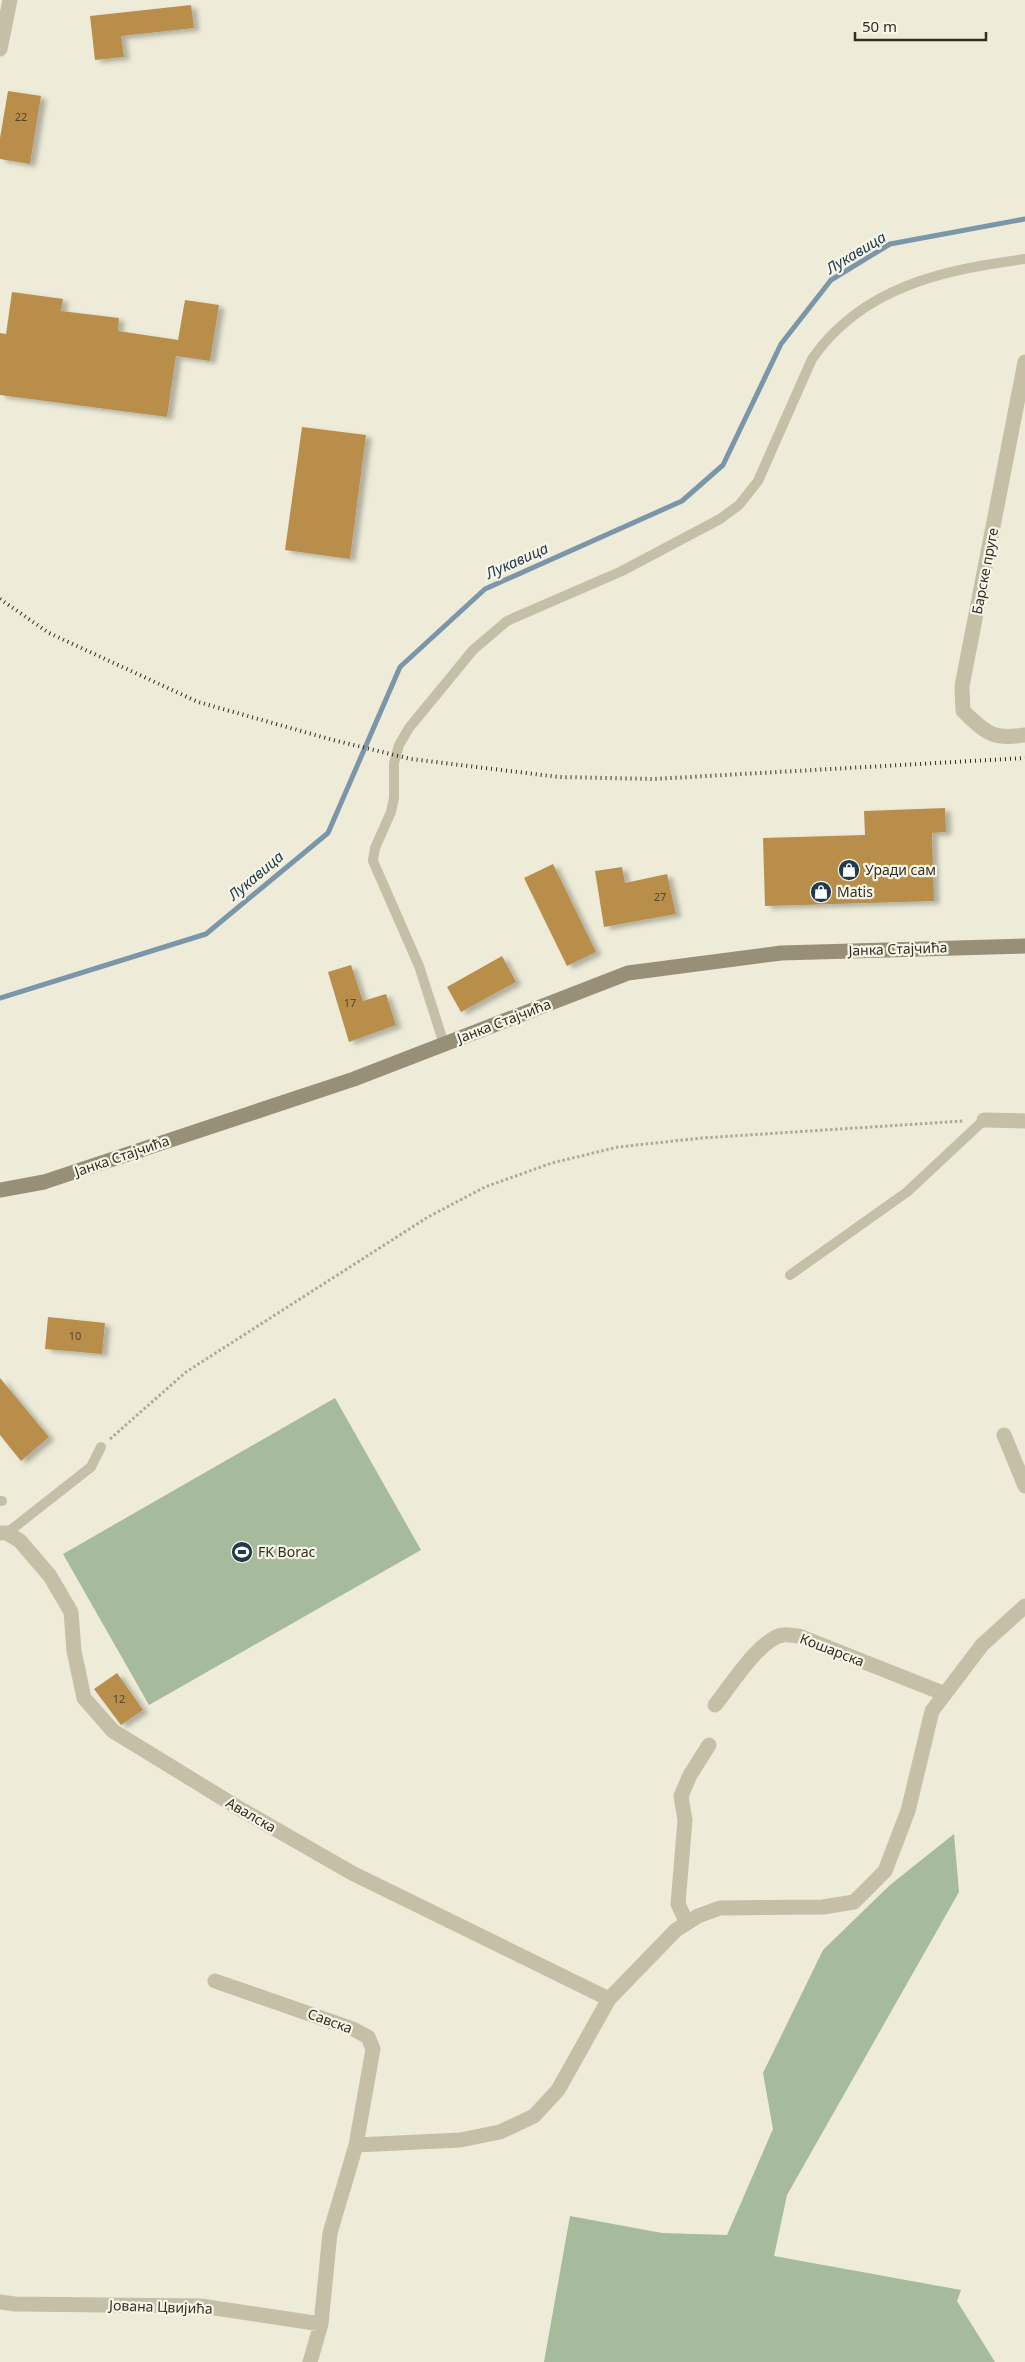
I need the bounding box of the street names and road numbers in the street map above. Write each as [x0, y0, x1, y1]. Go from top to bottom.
street label: Барске пруге [967, 526, 1002, 616]
street label: Јанка Стајчића [846, 937, 948, 960]
street label: Јанка Стајчића [452, 994, 553, 1048]
street label: Јанка Стајчића [70, 1130, 172, 1181]
street label: Кошарска [797, 1629, 867, 1670]
street label: Авалска [223, 1793, 280, 1836]
street label: Савска [305, 2004, 355, 2037]
street label: Јована Цвијића [107, 2295, 213, 2318]

